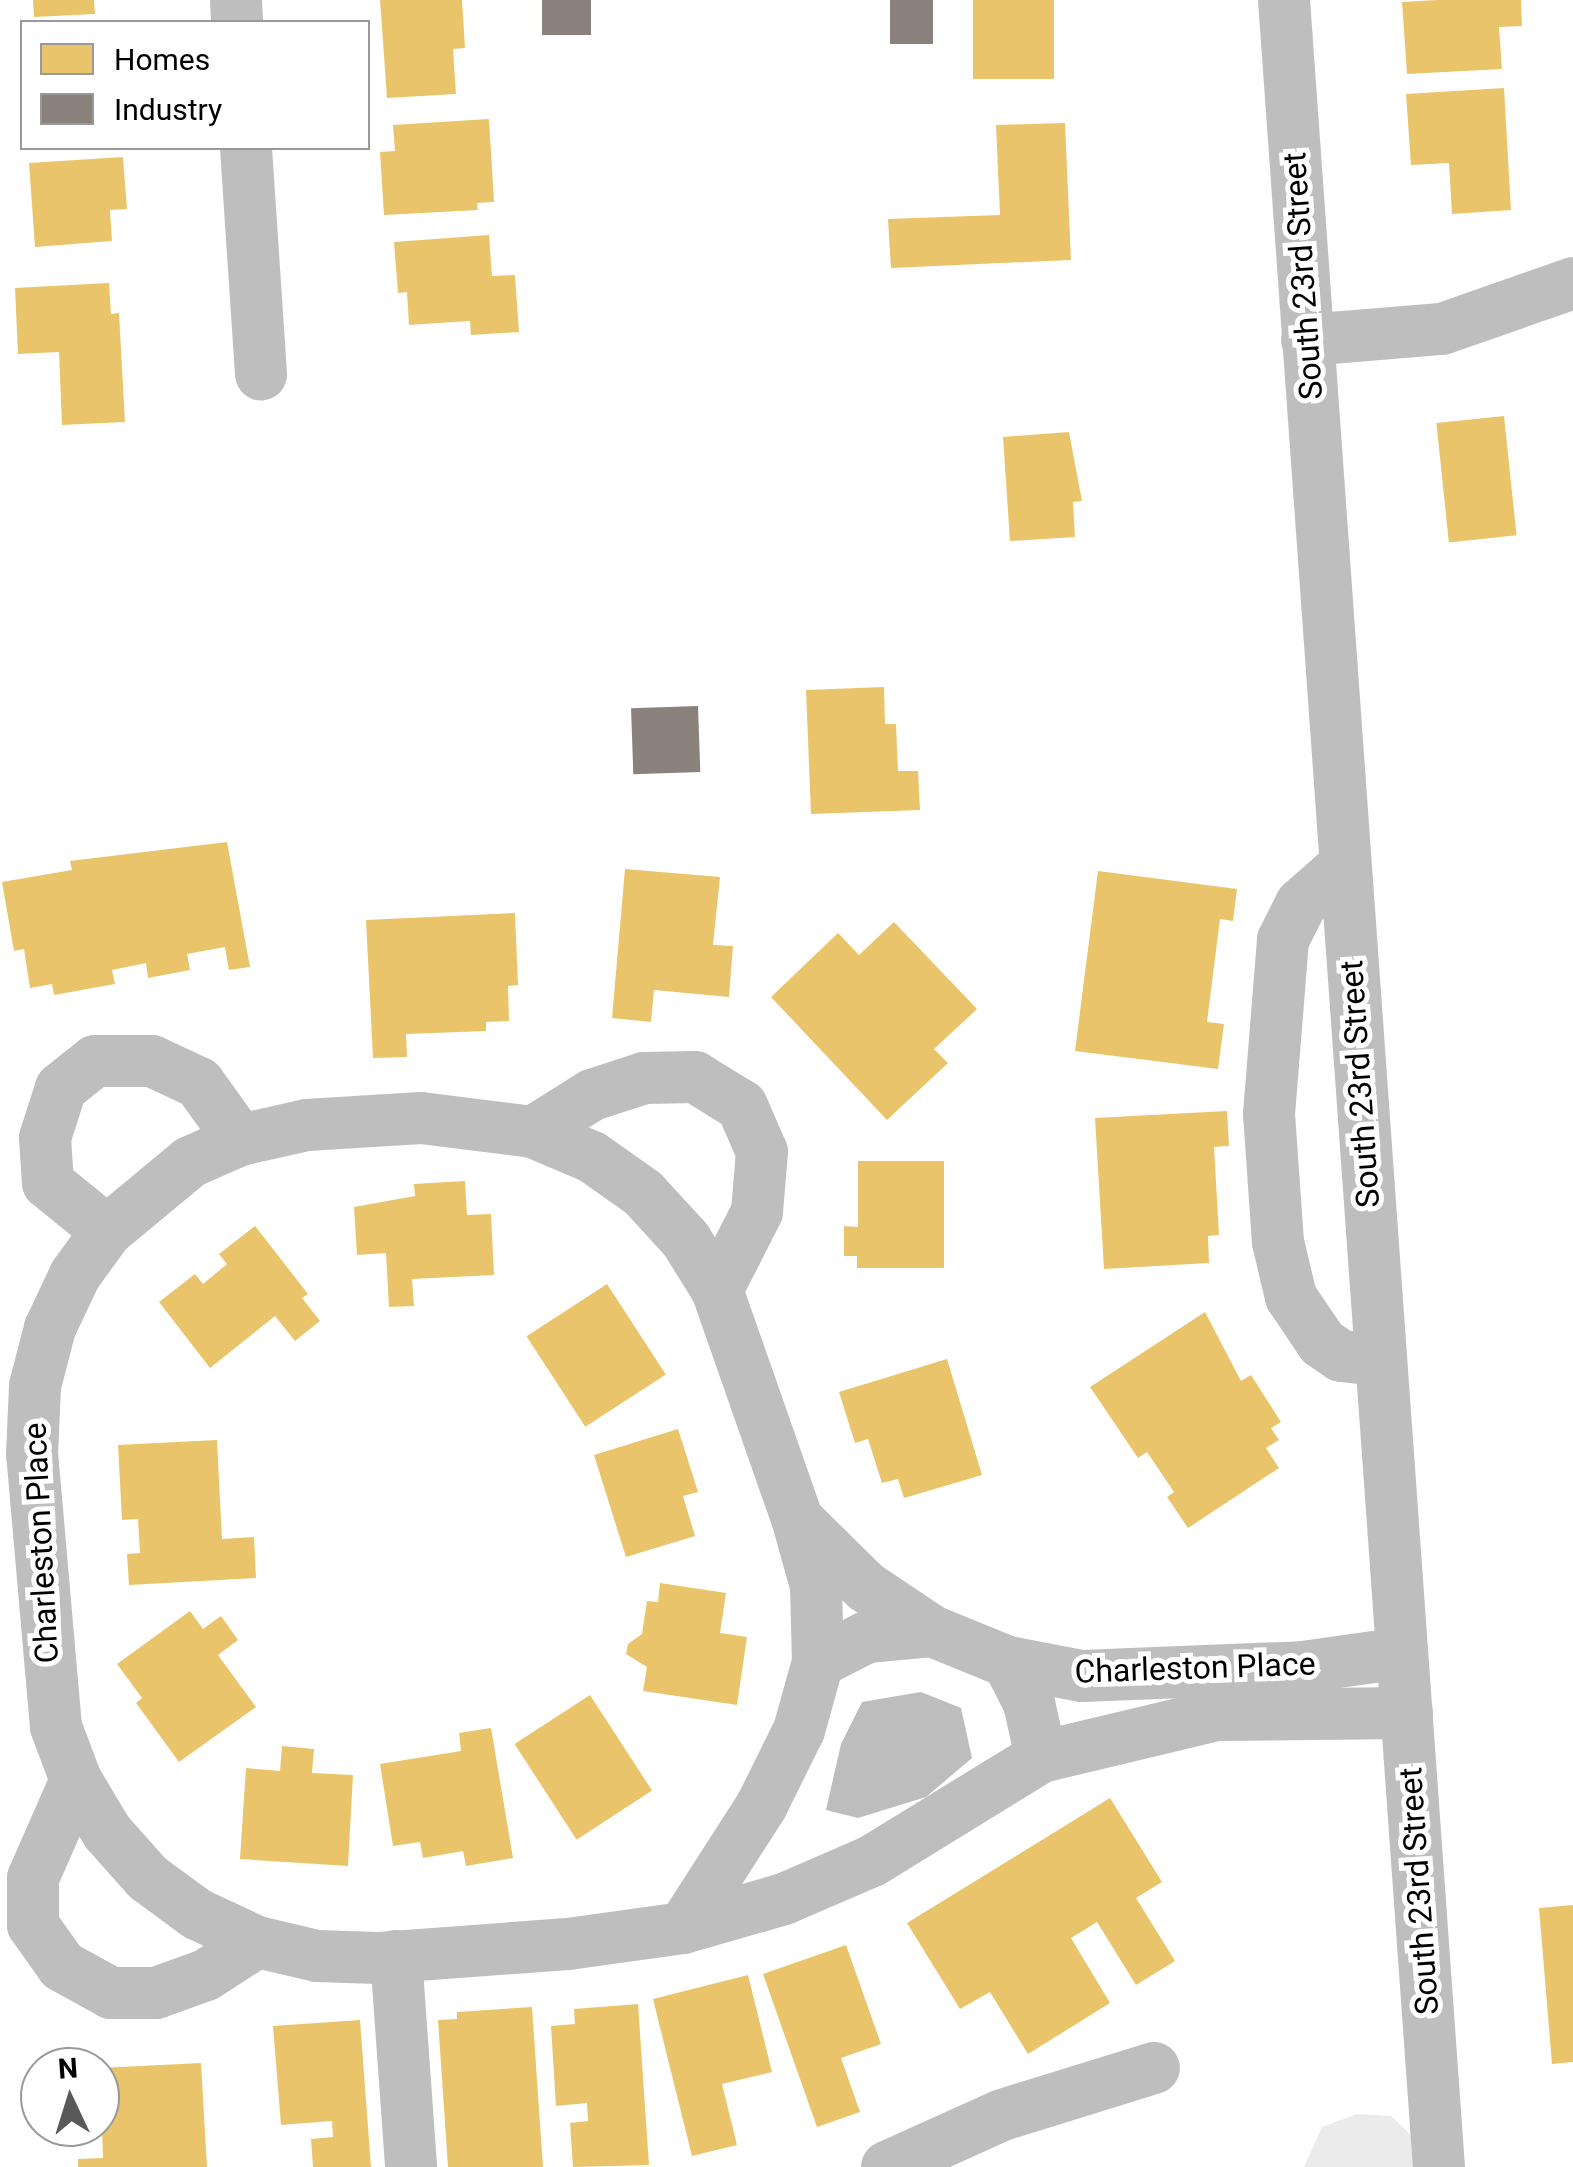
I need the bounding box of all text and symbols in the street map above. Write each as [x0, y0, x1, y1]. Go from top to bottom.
legend [20, 20, 370, 150]
text: Homes [114, 42, 210, 77]
text: Industry [114, 92, 222, 127]
street label: South 23rd Street [1275, 151, 1331, 401]
street label: South 23rd Street [1332, 959, 1388, 1209]
street label: Charleston Place [16, 1422, 66, 1664]
street label: Charleston Place [1074, 1645, 1316, 1691]
street label: South 23rd Street [1391, 1766, 1447, 2016]
north arrow [20, 2047, 120, 2147]
text: N [57, 2051, 79, 2086]

